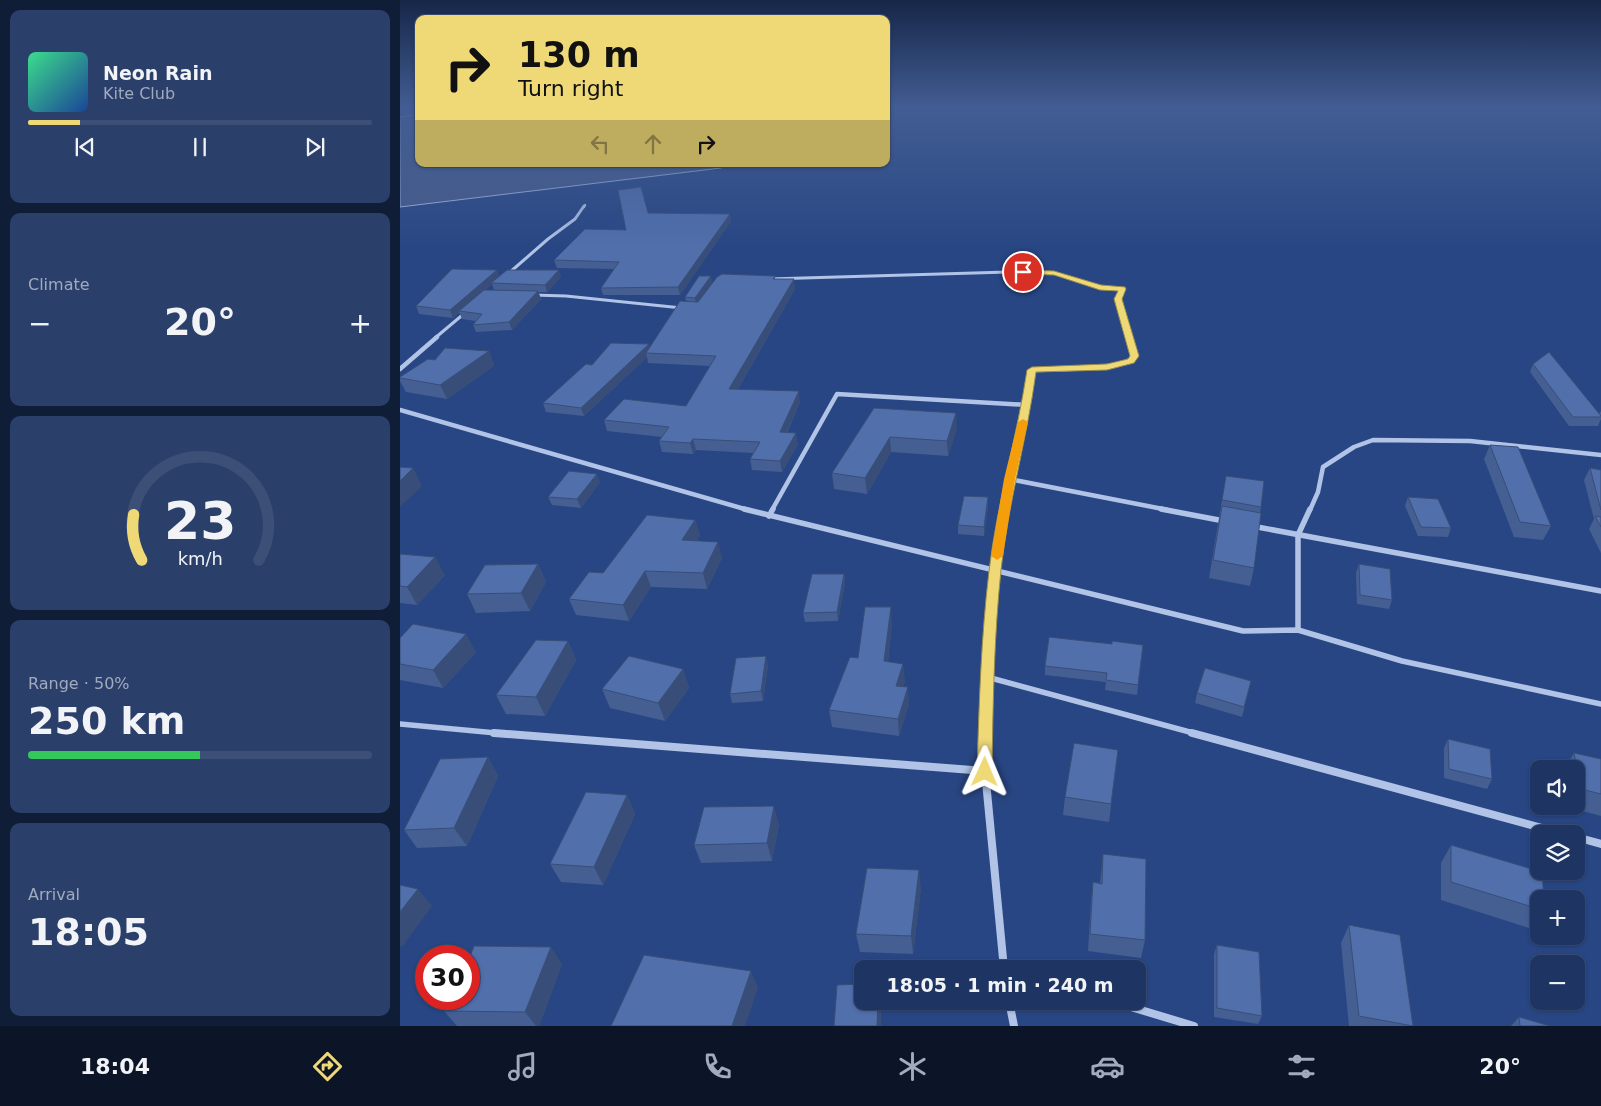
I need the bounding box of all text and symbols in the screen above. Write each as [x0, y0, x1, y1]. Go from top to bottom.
icon: right [435, 35, 500, 100]
text: 130 m [518, 35, 640, 75]
text: Neon Rain [103, 62, 212, 84]
text: Turn right [518, 76, 623, 101]
text: Kite Club [103, 84, 175, 103]
icon: left [586, 130, 614, 158]
icon: ahead [639, 130, 667, 158]
icon: right [692, 130, 720, 158]
icon: previous [71, 133, 99, 161]
icon: pause [186, 133, 214, 161]
icon: next [301, 133, 329, 161]
pin [1002, 251, 1044, 293]
icon: arrive [1009, 258, 1037, 286]
text: Climate [28, 275, 90, 294]
text: 20° [164, 300, 236, 344]
text: − [28, 307, 51, 340]
text: + [349, 307, 372, 340]
text: 23 [164, 491, 236, 551]
text: km/h [177, 548, 223, 569]
text: Range · 50% [28, 674, 130, 693]
text: 250 km [28, 699, 185, 743]
position arrow [958, 745, 1010, 797]
map controls [1530, 760, 1585, 1010]
button: sound [1530, 760, 1585, 815]
button: layers [1530, 825, 1585, 880]
text: Arrival [28, 885, 80, 904]
button: + [1530, 890, 1585, 945]
text: 18:05 [28, 910, 149, 954]
speed limit sign: 30 [415, 945, 480, 1010]
button: − [1530, 955, 1585, 1010]
text: 18:05 · 1 min · 240 m [886, 974, 1114, 996]
icon: directions [310, 1049, 345, 1084]
icon: music [505, 1049, 540, 1084]
icon: phone [700, 1049, 735, 1084]
icon: climate [895, 1049, 930, 1084]
icon: car [1090, 1049, 1125, 1084]
icon: filters [1284, 1049, 1319, 1084]
text: 18:04 [80, 1054, 150, 1079]
text: 20° [1479, 1054, 1521, 1079]

